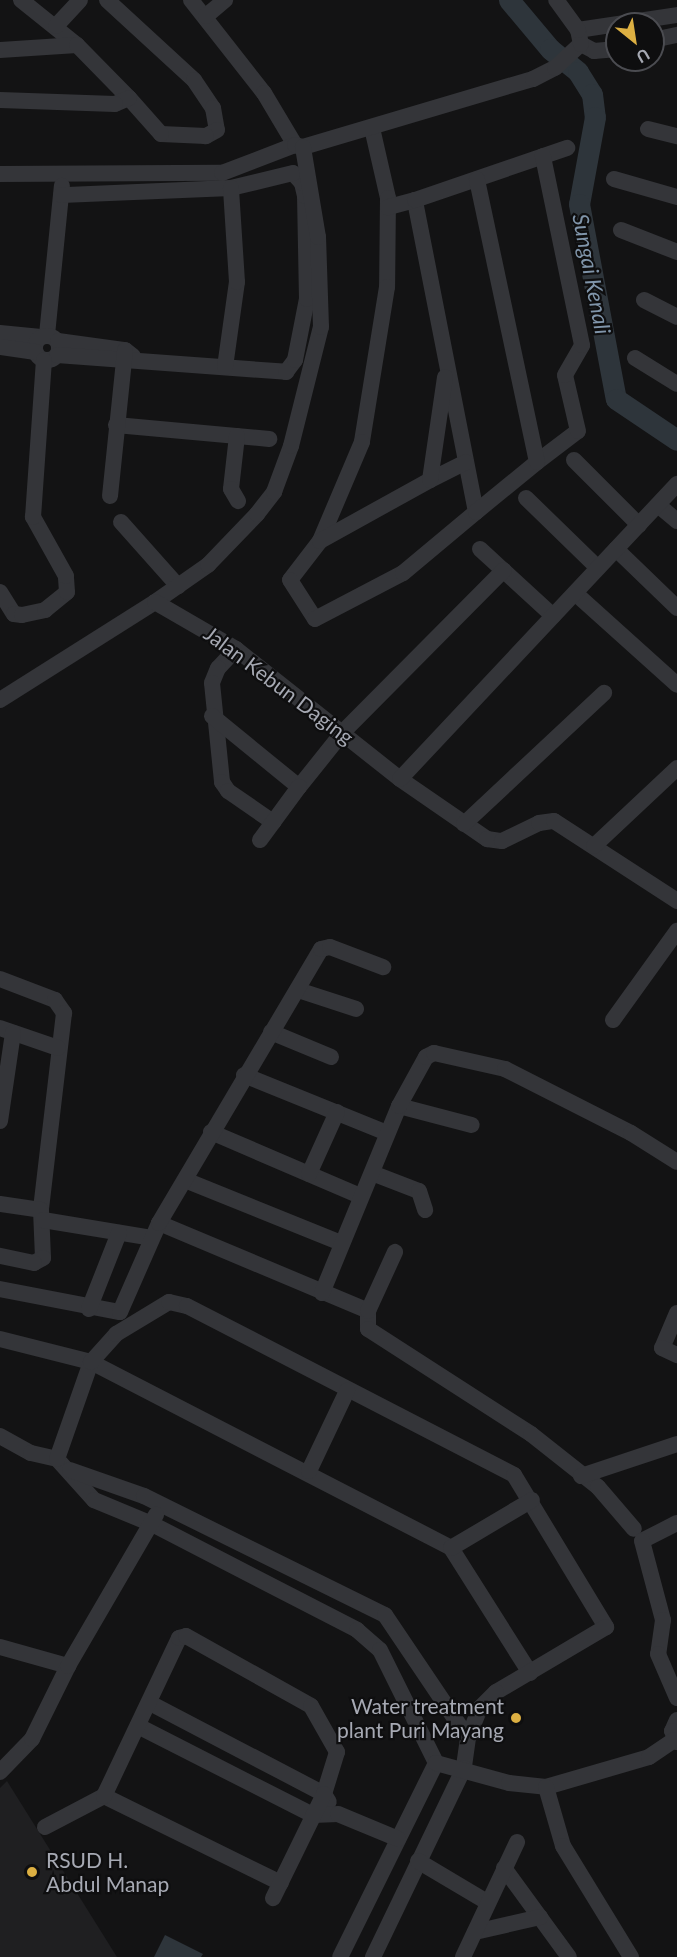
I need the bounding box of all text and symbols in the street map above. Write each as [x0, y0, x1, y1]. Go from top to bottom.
north arrow [605, 12, 665, 72]
text: U [633, 45, 653, 67]
water label: Sungai Kenali [567, 211, 617, 337]
street label: Jalan Kebun Daging [199, 621, 359, 749]
place label: Water treatment plant Puri Mayang [337, 1693, 504, 1743]
marker: Water treatment plant Puri Mayang [509, 1711, 523, 1725]
place label: RSUD H. Abdul Manap [46, 1847, 169, 1897]
marker: RSUD H. Abdul Manap [23, 1863, 41, 1881]

